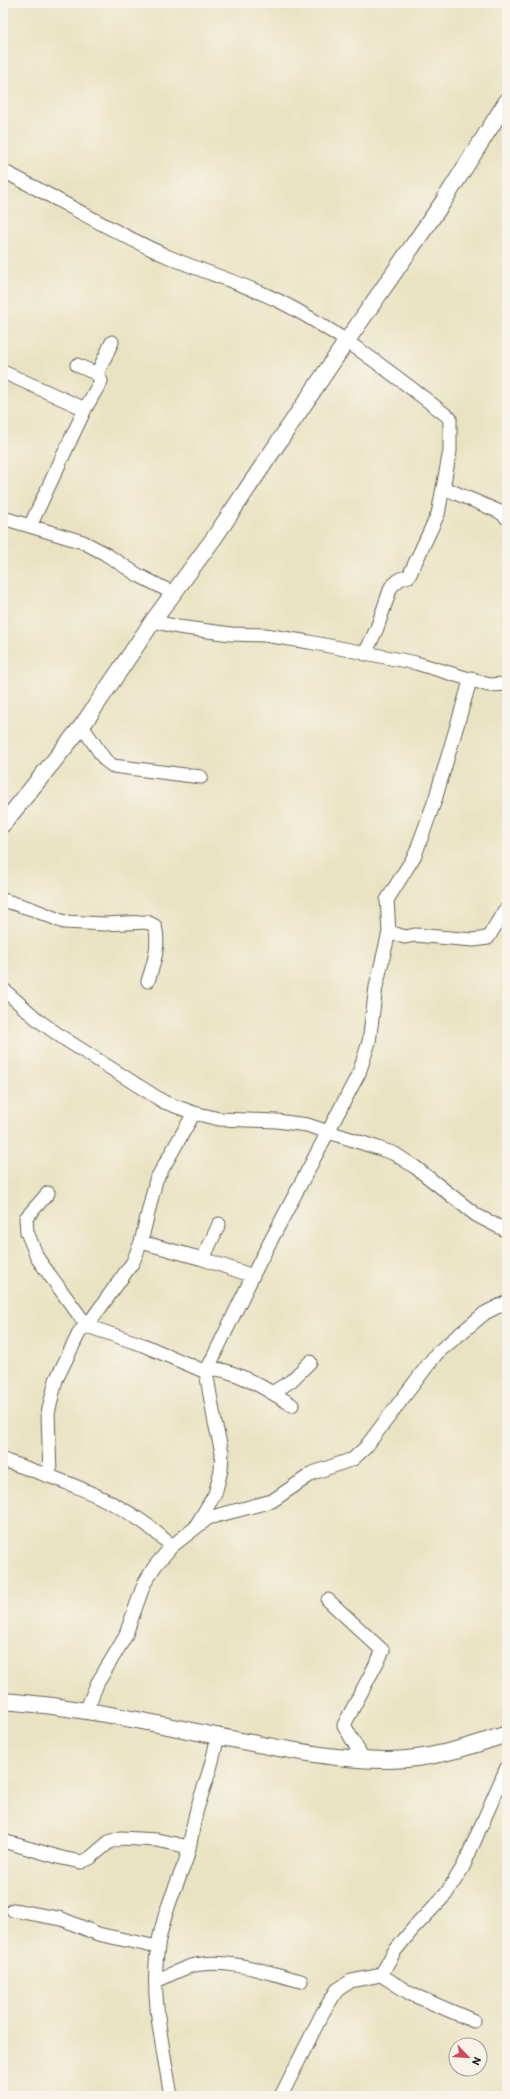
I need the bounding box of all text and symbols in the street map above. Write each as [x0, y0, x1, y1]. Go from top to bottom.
north arrow [448, 2037, 488, 2077]
text: N [469, 2055, 484, 2067]

